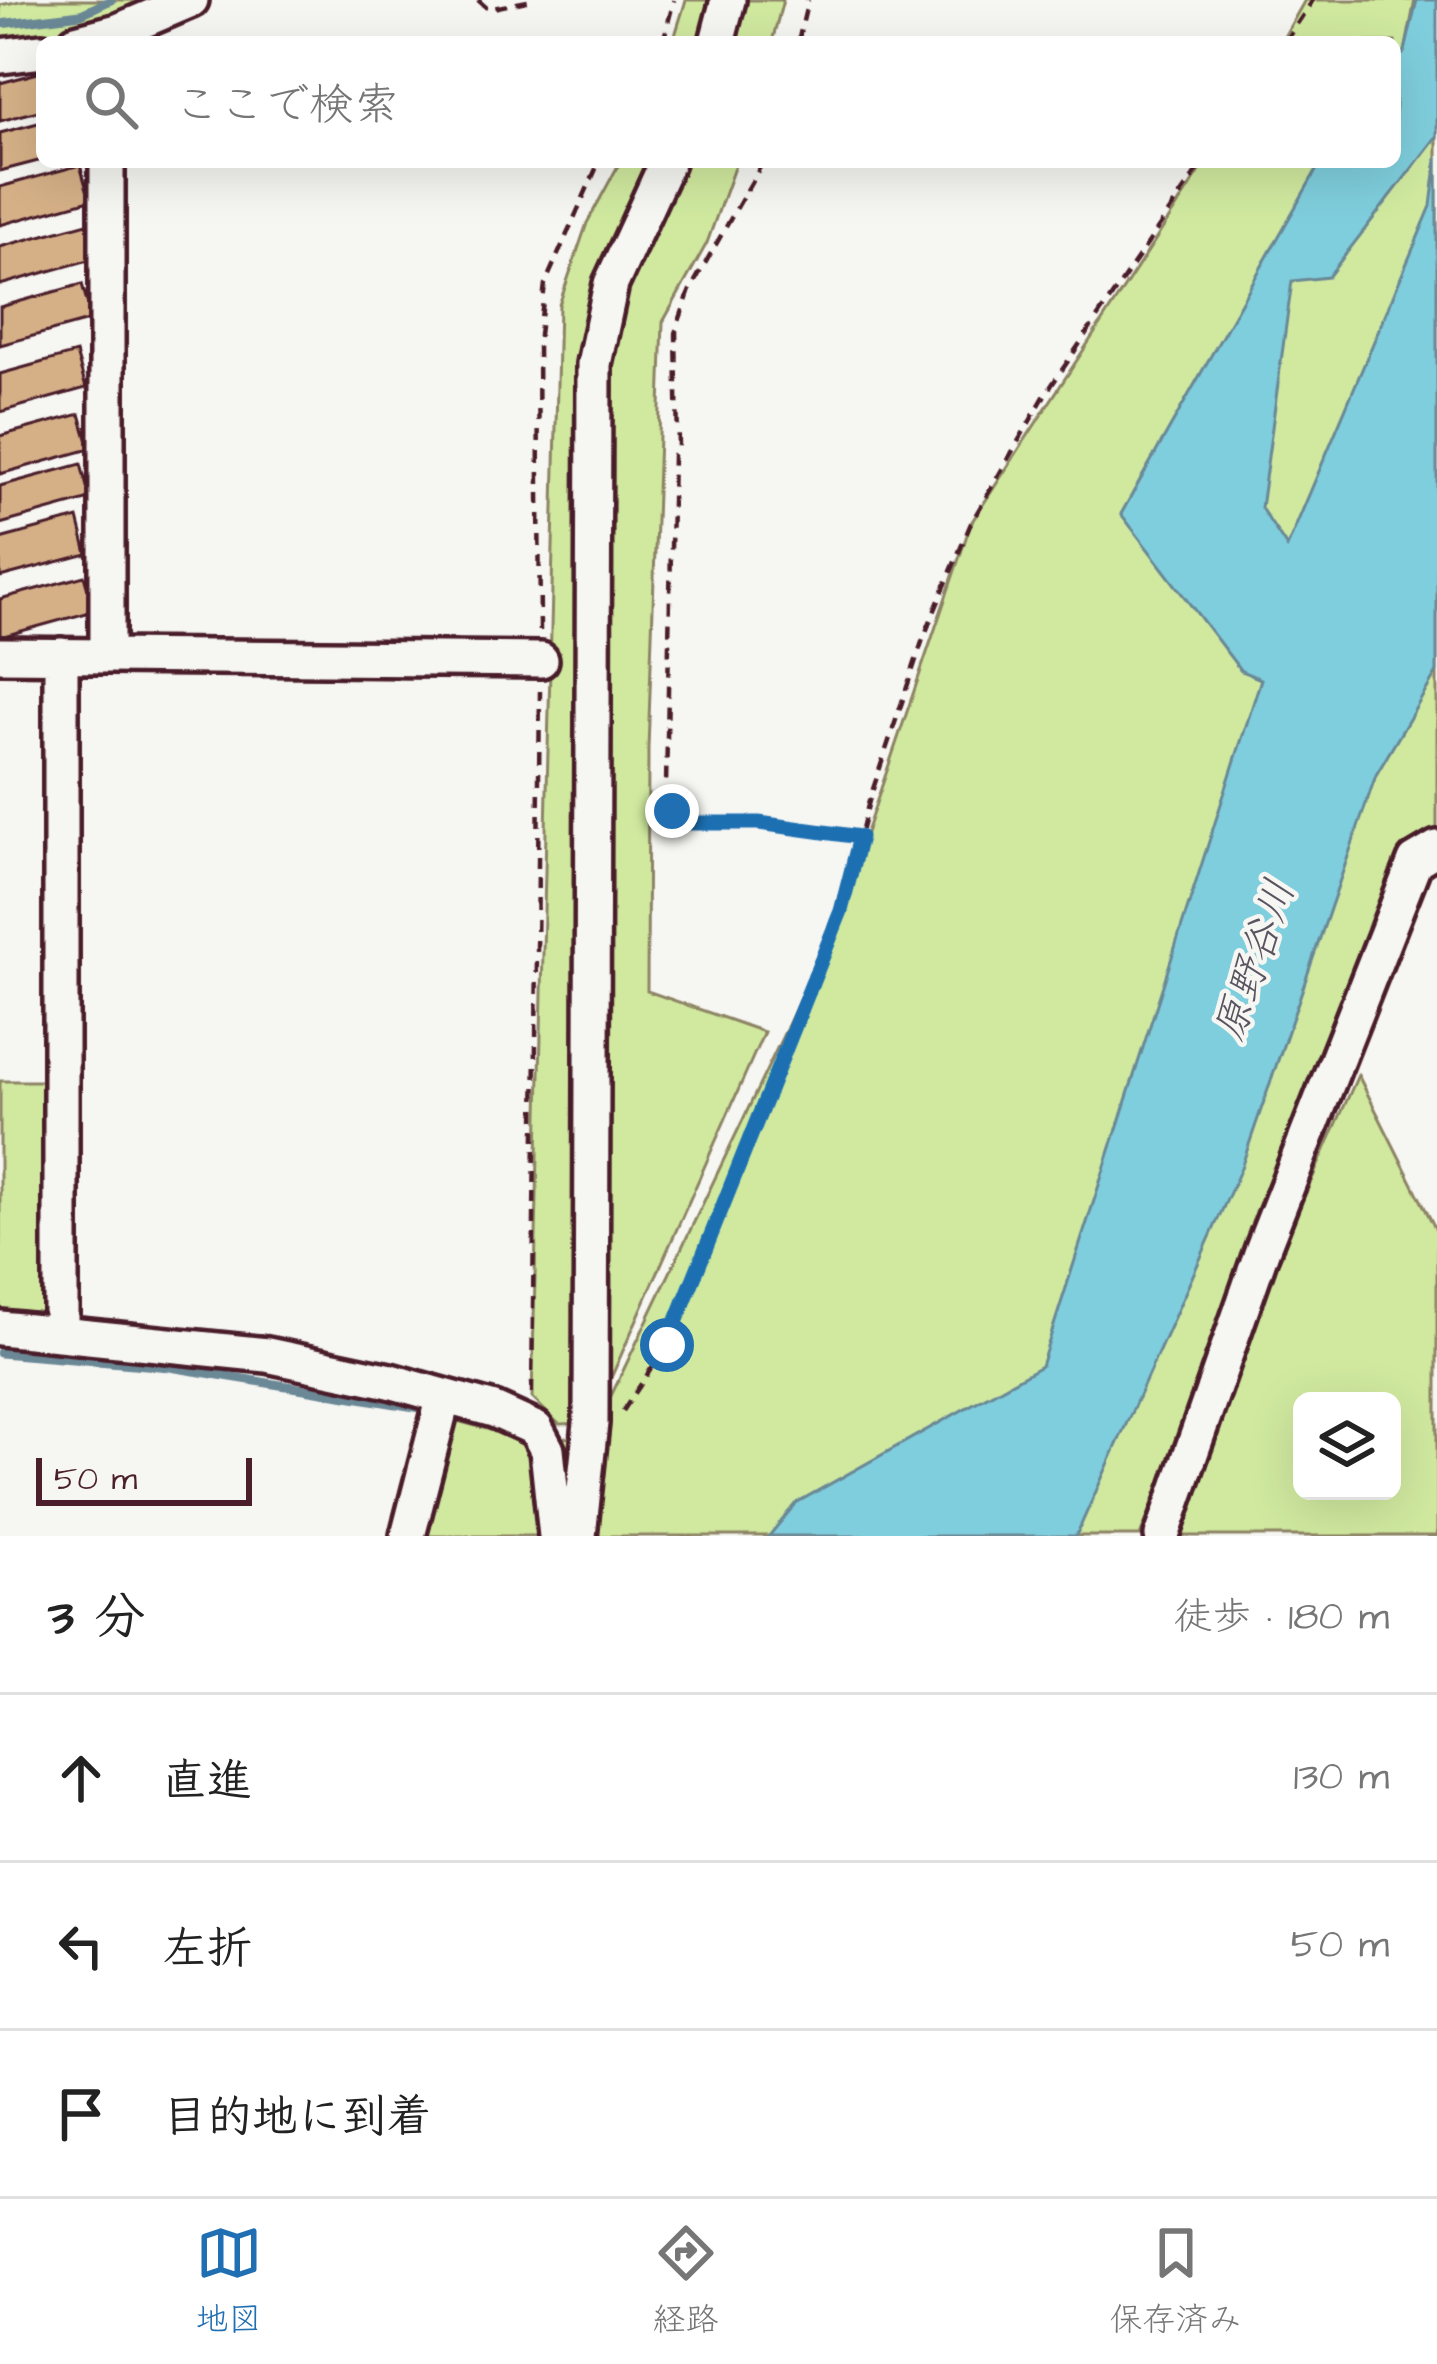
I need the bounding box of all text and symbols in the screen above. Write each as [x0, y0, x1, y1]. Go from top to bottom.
search box [36, 36, 1401, 168]
icon: search [78, 69, 144, 135]
text: ここで検索 [174, 75, 399, 137]
route end [645, 784, 699, 838]
water label: 原野谷川 [1201, 872, 1311, 1050]
route start [640, 1318, 694, 1372]
map controls [1293, 1392, 1401, 1500]
button: layers [1293, 1392, 1401, 1500]
scale bar [36, 1452, 252, 1505]
text: 50 m [54, 1456, 137, 1502]
text: 3 分 [48, 1583, 145, 1654]
text: 徒歩 · 180 m [1173, 1591, 1389, 1645]
icon: ahead [48, 1745, 114, 1811]
text: 直進 [162, 1751, 252, 1813]
text: 130 m [1294, 1751, 1389, 1805]
icon: left [48, 1913, 114, 1979]
text: 左折 [162, 1919, 252, 1981]
text: 50 m [1291, 1919, 1389, 1973]
icon: arrive [48, 2081, 114, 2147]
text: 目的地に到着 [162, 2087, 432, 2149]
tab: 地図 [196, 2220, 262, 2343]
tab: 経路 [653, 2220, 719, 2343]
tab: 保存済み [1110, 2220, 1242, 2343]

